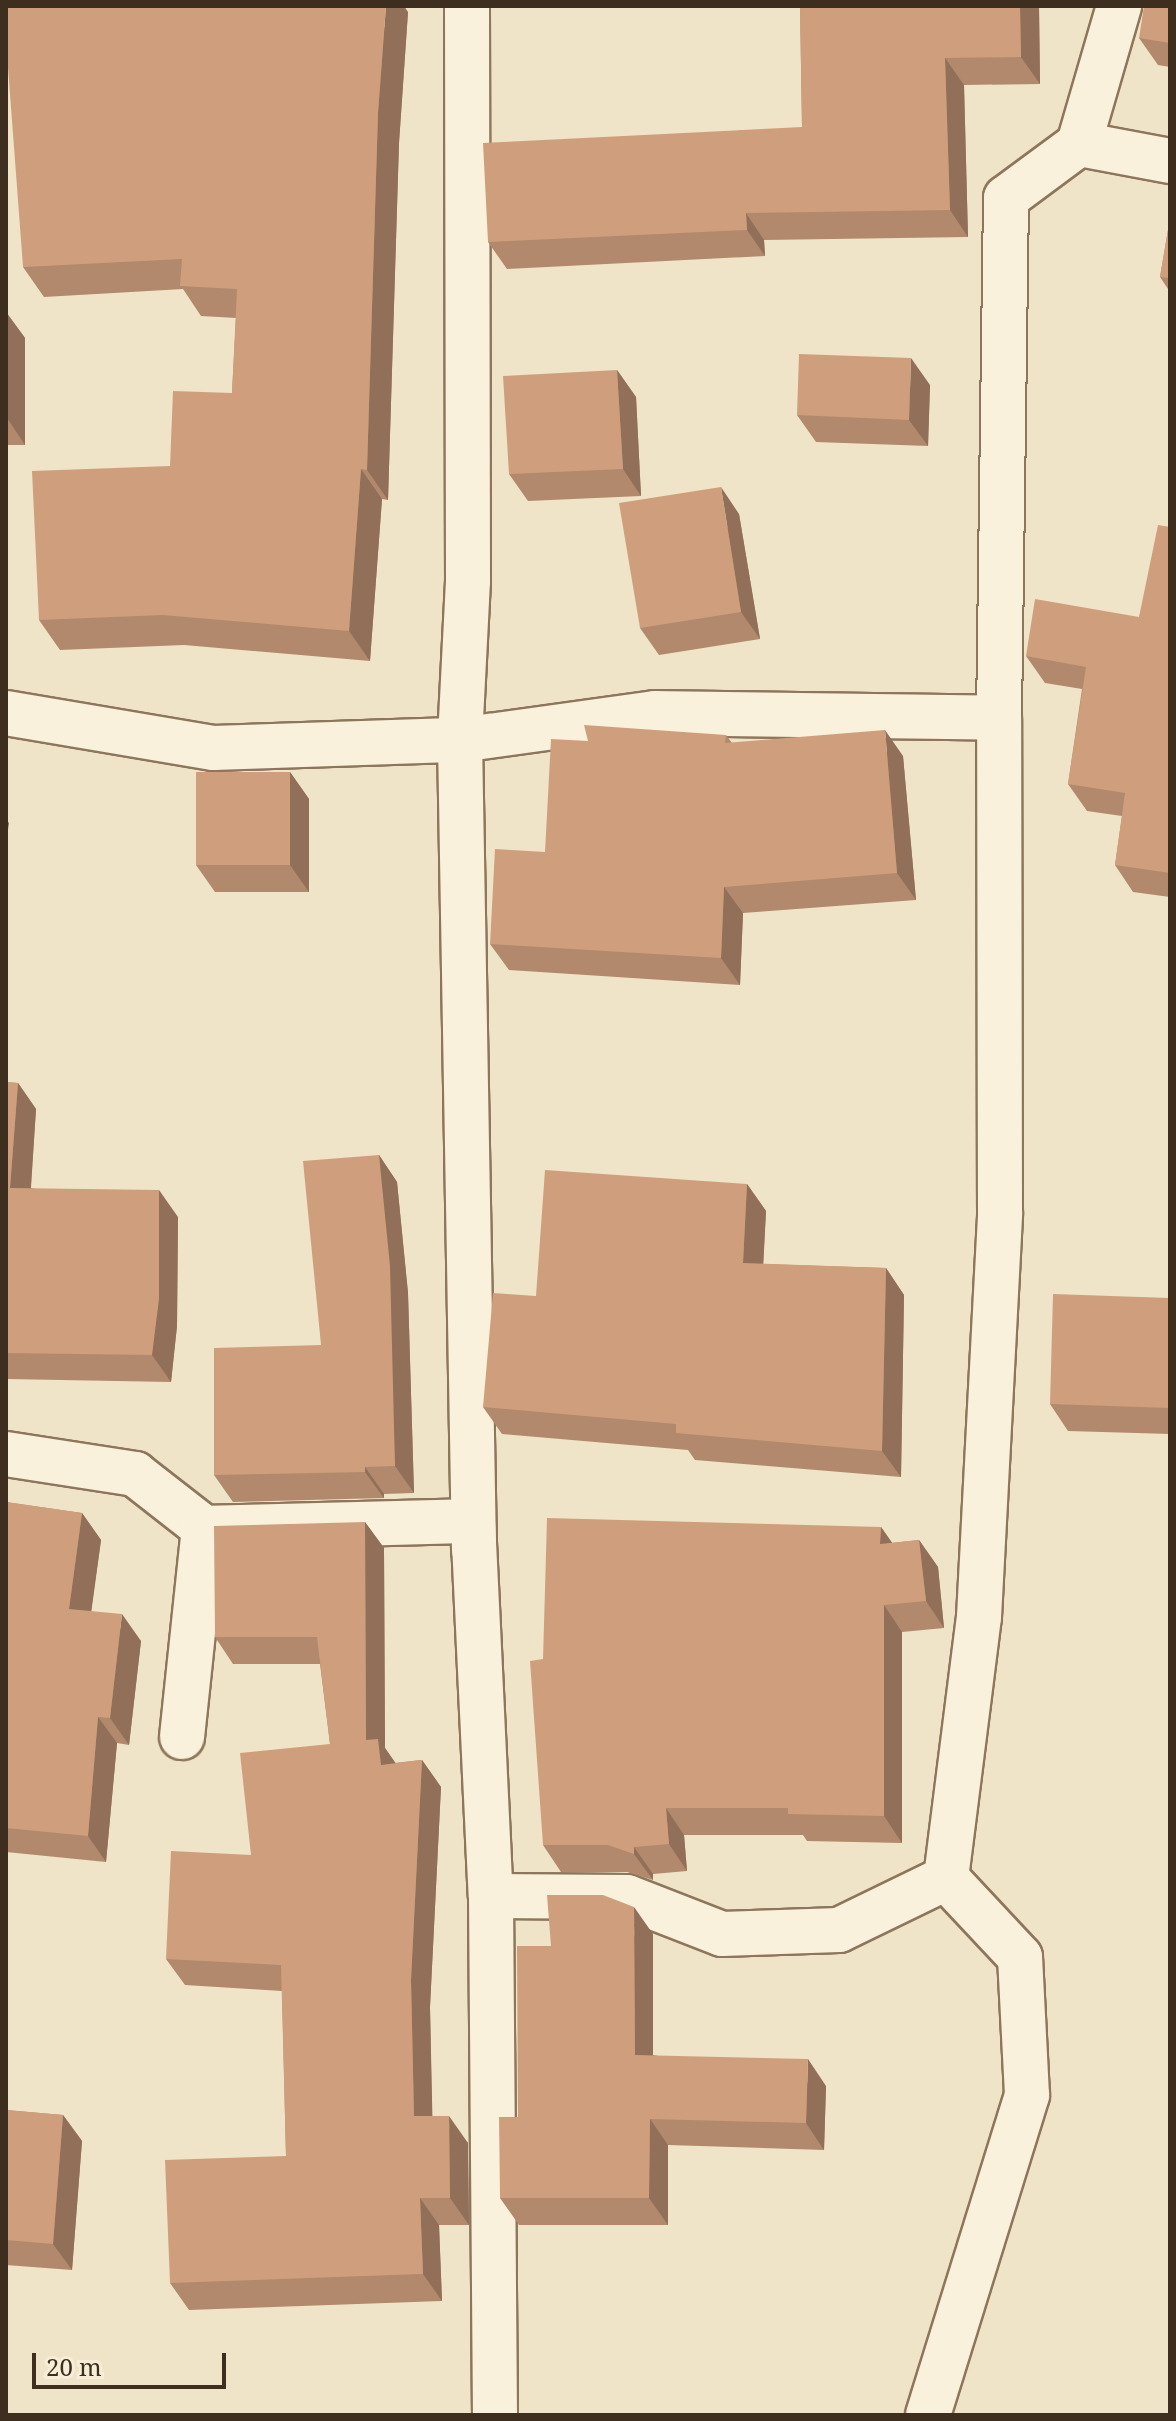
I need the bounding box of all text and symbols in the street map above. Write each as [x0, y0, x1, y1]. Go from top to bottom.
scale bar [36, 2337, 230, 2387]
text: 20 m [46, 2350, 102, 2383]

